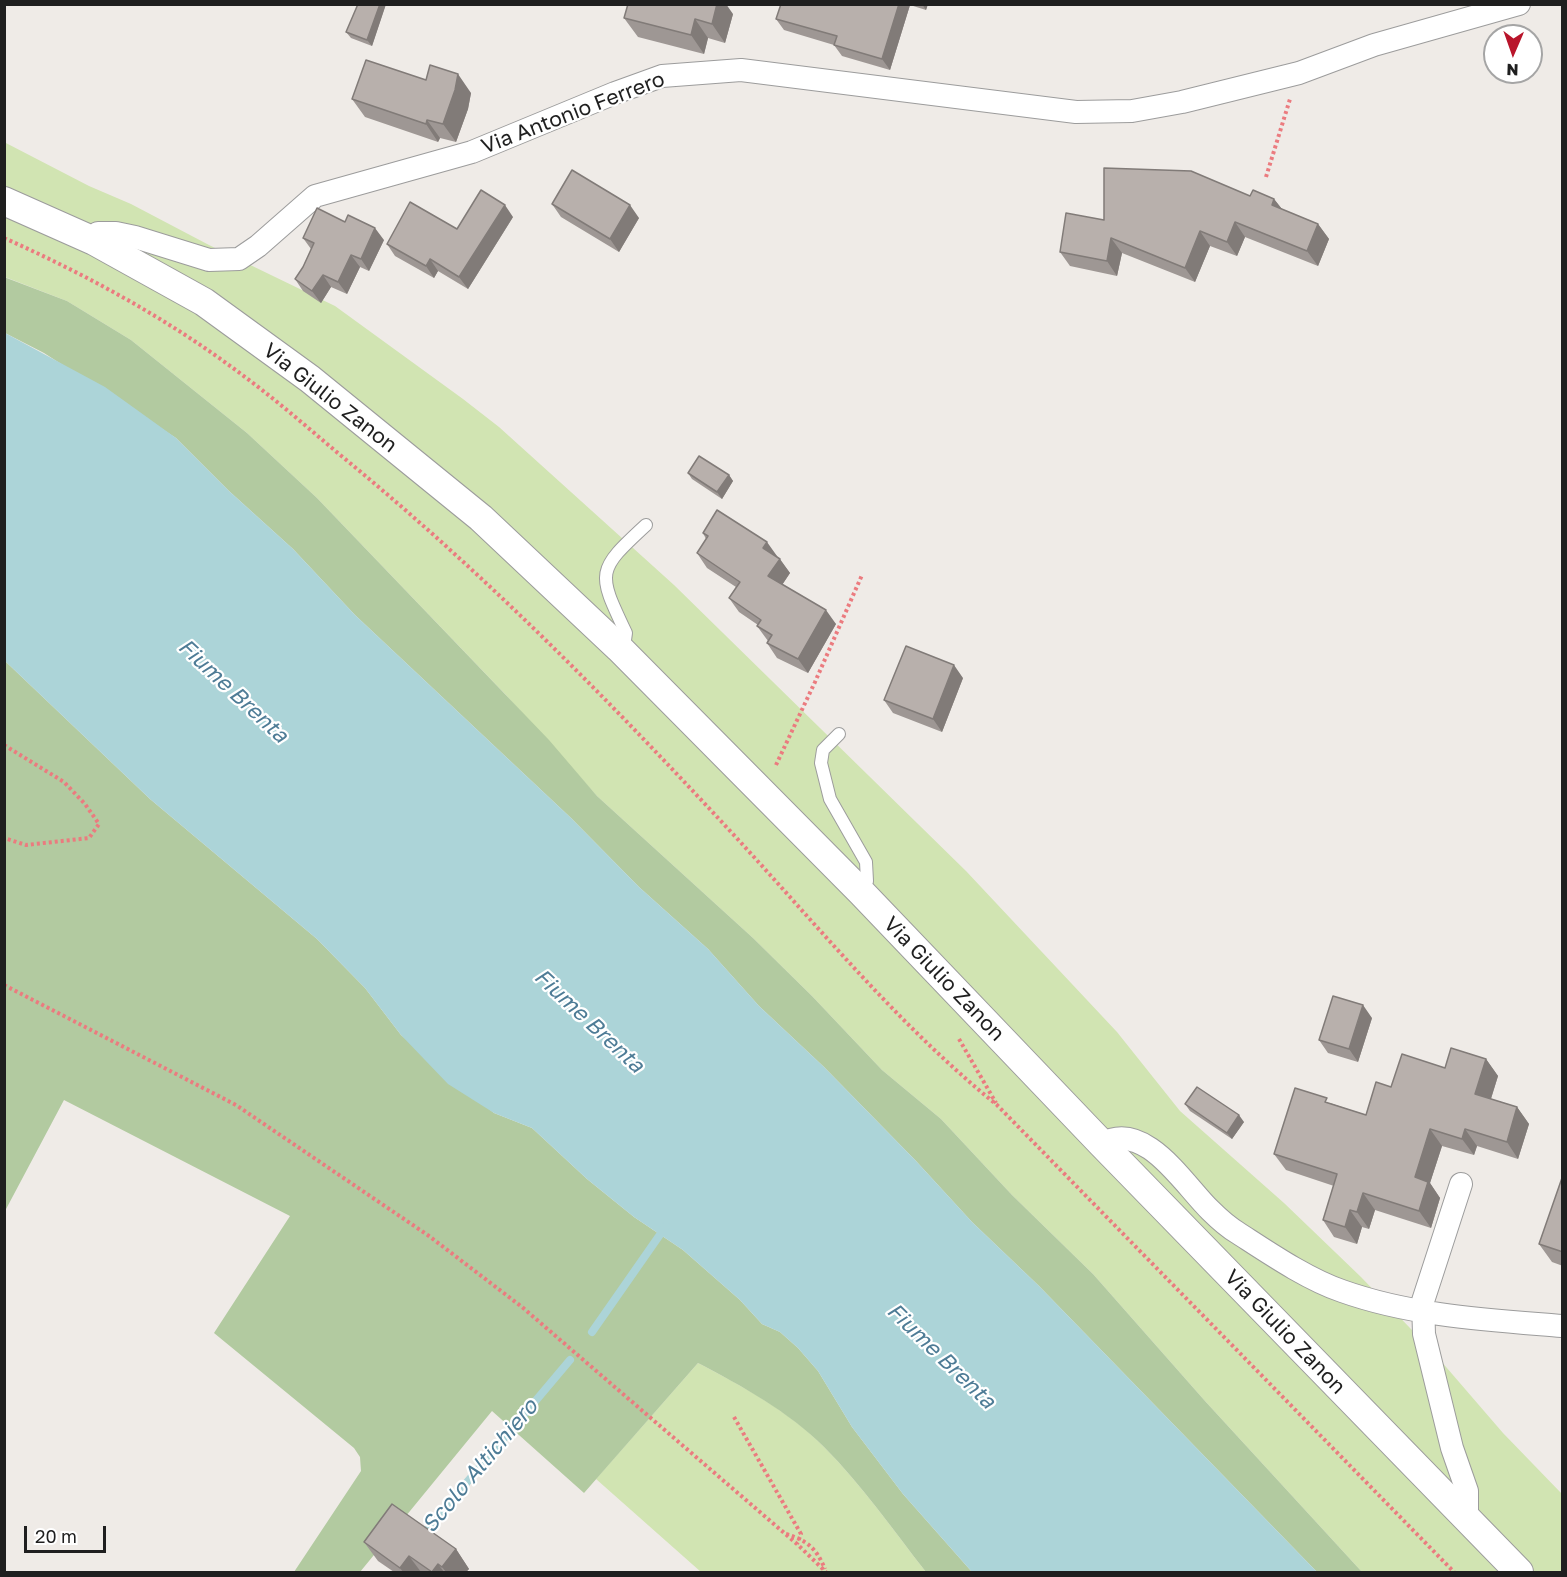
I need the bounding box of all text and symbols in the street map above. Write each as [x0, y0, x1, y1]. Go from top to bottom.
north arrow [1483, 24, 1543, 84]
text: N [1506, 60, 1519, 80]
street label: Via Antonio Ferrero [478, 66, 668, 160]
street label: Via Giulio Zanon [258, 338, 402, 458]
water label: Fiume Brenta [173, 633, 293, 749]
street label: Via Giulio Zanon [878, 912, 1010, 1046]
water label: Fiume Brenta [529, 963, 649, 1079]
street label: Via Giulio Zanon [1219, 1265, 1351, 1399]
water label: Fiume Brenta [881, 1298, 1001, 1414]
water label: Scolo Altichiero [416, 1394, 544, 1538]
scale bar [27, 1514, 110, 1552]
text: 20 m [35, 1525, 77, 1547]

